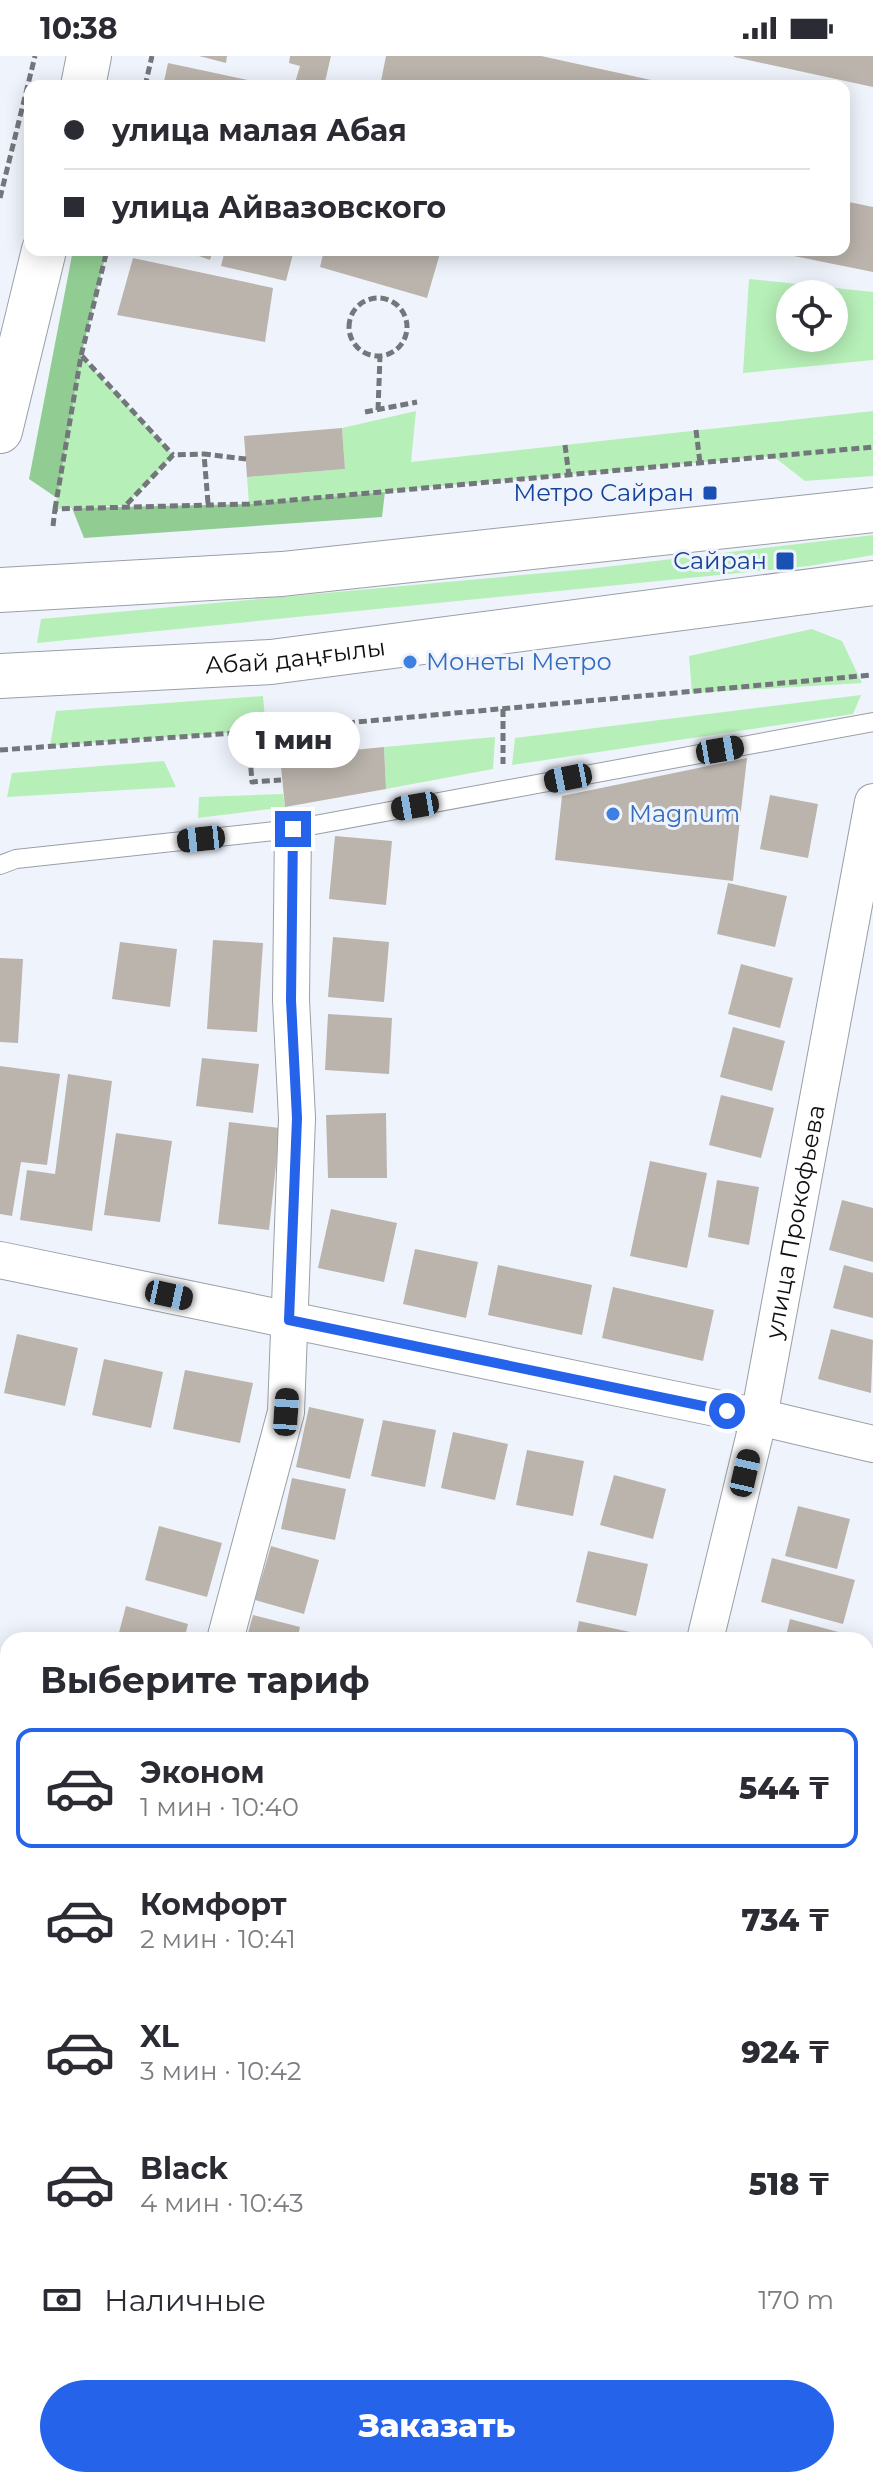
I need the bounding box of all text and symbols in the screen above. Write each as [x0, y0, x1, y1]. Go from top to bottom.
text: 10:38 [40, 10, 118, 47]
text: улица малая Абая [112, 112, 407, 149]
text: улица Айвазовского [112, 189, 446, 226]
map controls [776, 280, 848, 352]
button: locate [776, 280, 848, 352]
place label: Метро Сайран [513, 478, 694, 507]
marker: Метро Сайран [701, 484, 719, 502]
place label: Сайран [673, 546, 767, 575]
marker: Сайран [774, 550, 796, 572]
street label: Абай даңғылы [204, 632, 387, 679]
place label: Монеты Метро [426, 647, 612, 676]
marker: Монеты Метро [401, 653, 419, 671]
callout: 1 мин [227, 713, 359, 769]
text: 1 мин [256, 724, 332, 756]
car [694, 734, 746, 766]
car [542, 762, 594, 794]
car [389, 790, 441, 822]
place label: Magnum [629, 799, 740, 828]
marker: Magnum [604, 805, 622, 823]
route end [275, 811, 311, 847]
car [176, 825, 226, 853]
street label: улица Прокофьева [759, 1102, 831, 1342]
car [143, 1278, 195, 1312]
car [272, 1387, 300, 1437]
route start [709, 1393, 745, 1429]
car [728, 1447, 762, 1499]
text: Выберите тариф [40, 1658, 370, 1702]
icon: car [44, 1752, 116, 1824]
text: Эконом [140, 1754, 265, 1791]
text: 544 ₸ [739, 1770, 830, 1807]
text: 1 мин · 10:40 [140, 1791, 299, 1823]
icon: car [44, 1884, 116, 1956]
text: Комфорт [140, 1886, 287, 1923]
text: 734 ₸ [741, 1902, 830, 1939]
text: 2 мин · 10:41 [140, 1923, 296, 1955]
icon: car [44, 2016, 116, 2088]
text: XL [140, 2018, 179, 2055]
text: 924 ₸ [741, 2034, 830, 2071]
text: 3 мин · 10:42 [140, 2055, 302, 2087]
icon: car [44, 2148, 116, 2220]
text: Black [140, 2150, 228, 2187]
text: 518 ₸ [749, 2166, 830, 2203]
text: 4 мин · 10:43 [140, 2187, 304, 2219]
icon: cash [40, 2278, 84, 2322]
text: Наличные [104, 2282, 266, 2319]
text: 170 m [758, 2284, 834, 2316]
button: Заказать [40, 2380, 834, 2472]

